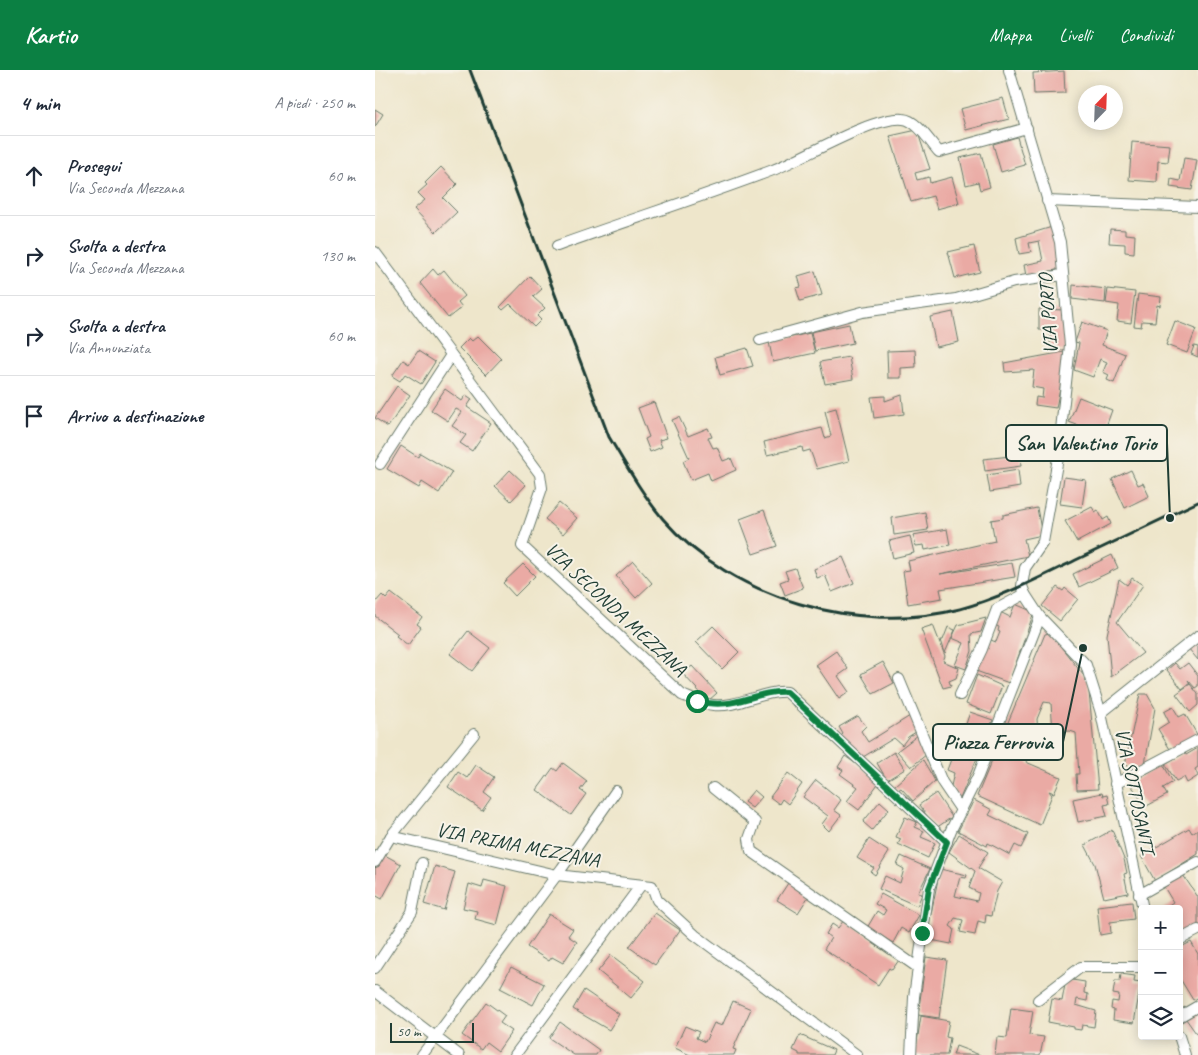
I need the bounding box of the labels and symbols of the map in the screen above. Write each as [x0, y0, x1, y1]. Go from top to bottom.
north arrow [1078, 85, 1123, 130]
street label: VIA PORTO [1033, 271, 1063, 355]
callout: San Valentino Torio [1006, 425, 1167, 461]
text: San Valentino Torio [1015, 430, 1159, 456]
street label: VIA SECONDA MEZZANA [540, 537, 693, 682]
route start [686, 690, 709, 713]
callout: Piazza Ferrovia [933, 724, 1063, 760]
street label: VIA SOTTOSANTI [1110, 726, 1161, 860]
text: Piazza Ferrovia [943, 729, 1054, 755]
street label: VIA PRIMA MEZZANA [434, 817, 603, 873]
route end [911, 922, 934, 945]
scale bar [390, 1020, 474, 1043]

